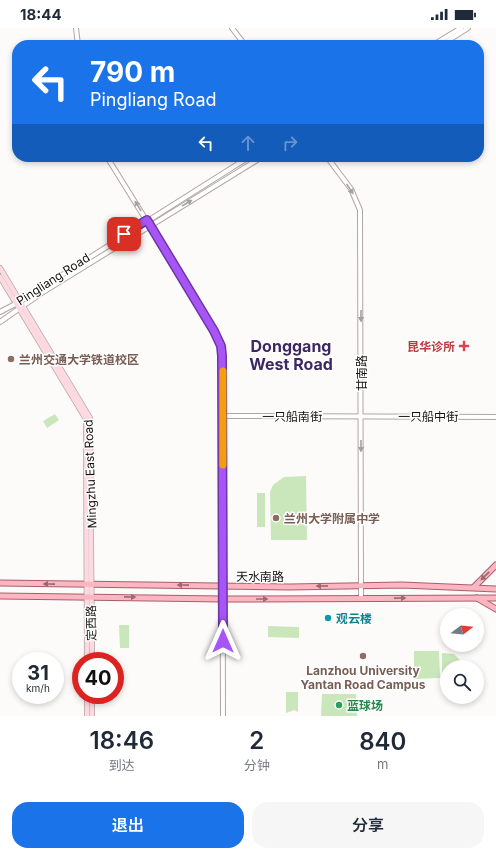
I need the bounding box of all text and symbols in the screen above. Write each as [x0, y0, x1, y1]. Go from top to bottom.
text: 18:44 [20, 5, 62, 24]
text: 790 m [90, 55, 175, 89]
icon: left [24, 56, 76, 108]
text: Pingliang Road [90, 89, 217, 110]
icon: left [195, 132, 217, 154]
icon: ahead [237, 132, 259, 154]
icon: right [279, 132, 301, 154]
one-way arrow [346, 183, 354, 194]
one-way arrow [182, 199, 192, 207]
one-way arrow [134, 201, 142, 211]
pin [107, 217, 141, 251]
icon: arrive [113, 223, 135, 245]
street label: Pingliang Road [14, 250, 92, 308]
one-way arrow [358, 310, 364, 323]
district label: Donggang West Road [249, 336, 333, 374]
place label: 昆华诊所 [407, 339, 455, 354]
marker: 昆华诊所 [458, 340, 470, 352]
place label: 兰州交通大学铁道校区 [19, 352, 139, 367]
marker: 兰州交通大学铁道校区 [6, 354, 16, 364]
street label: 甘南路 [354, 355, 369, 391]
street label: 一只船南街 [262, 409, 322, 424]
street label: 一只船中街 [398, 409, 458, 424]
street label: Mingzhu East Road [81, 419, 99, 529]
one-way arrow [358, 440, 364, 453]
place label: 兰州大学附属中学 [284, 511, 380, 526]
marker: 兰州大学附属中学 [271, 513, 281, 523]
street label: 天水南路 [236, 569, 284, 584]
one-way arrow [480, 571, 490, 581]
one-way arrow [42, 581, 55, 587]
one-way arrow [177, 582, 189, 589]
one-way arrow [315, 583, 328, 589]
one-way arrow [124, 594, 137, 600]
one-way arrow [394, 595, 407, 601]
one-way arrow [256, 596, 269, 602]
street label: 定西路 [83, 605, 99, 641]
north arrow [440, 608, 484, 652]
map controls [440, 608, 484, 704]
place label: 观云楼 [336, 611, 372, 626]
marker: 观云楼 [323, 613, 333, 623]
position arrow [202, 620, 244, 662]
marker: Lanzhou University Yantan Road Campus [358, 651, 368, 661]
speed limit sign: 40 [72, 652, 124, 704]
button: search [440, 660, 484, 704]
text: 31 [27, 661, 49, 685]
place label: Lanzhou University Yantan Road Campus [301, 663, 426, 692]
text: km/h [26, 682, 50, 694]
place label: 蓝球场 [347, 698, 383, 713]
marker: 蓝球场 [334, 700, 344, 710]
text: 18:46 [90, 726, 154, 755]
text: 2 [249, 726, 264, 755]
text: 840 [359, 727, 406, 756]
text: m [377, 756, 388, 772]
text: 到达 [109, 757, 135, 773]
text: 分钟 [244, 757, 270, 773]
button: 退出 [12, 802, 244, 848]
button: 分享 [252, 802, 484, 848]

